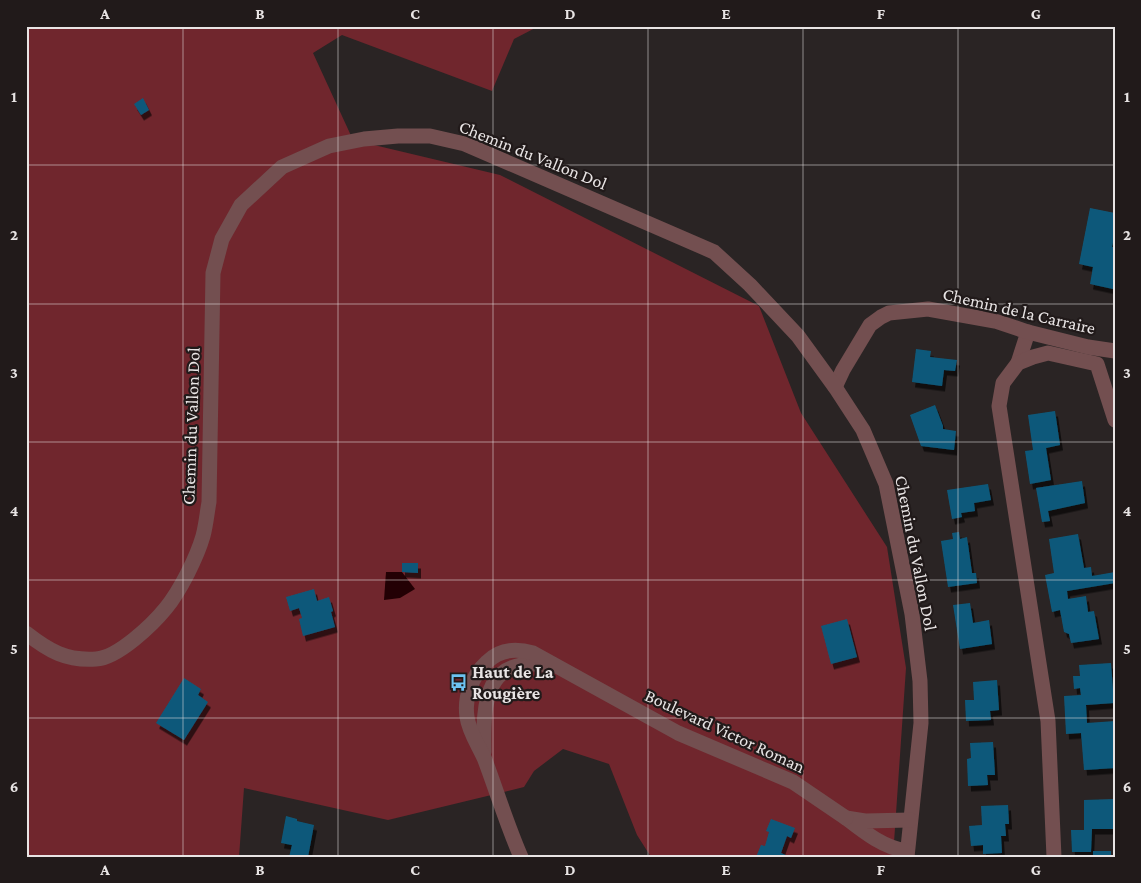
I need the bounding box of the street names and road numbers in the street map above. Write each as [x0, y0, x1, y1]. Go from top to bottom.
street label: Chemin du Vallon Dol [456, 116, 610, 194]
street label: Chemin de la Carraire [941, 284, 1097, 338]
street label: Chemin du Vallon Dol [178, 347, 204, 505]
street label: Chemin du Vallon Dol [891, 474, 941, 633]
street label: Boulevard Victor Roman [642, 685, 808, 777]

